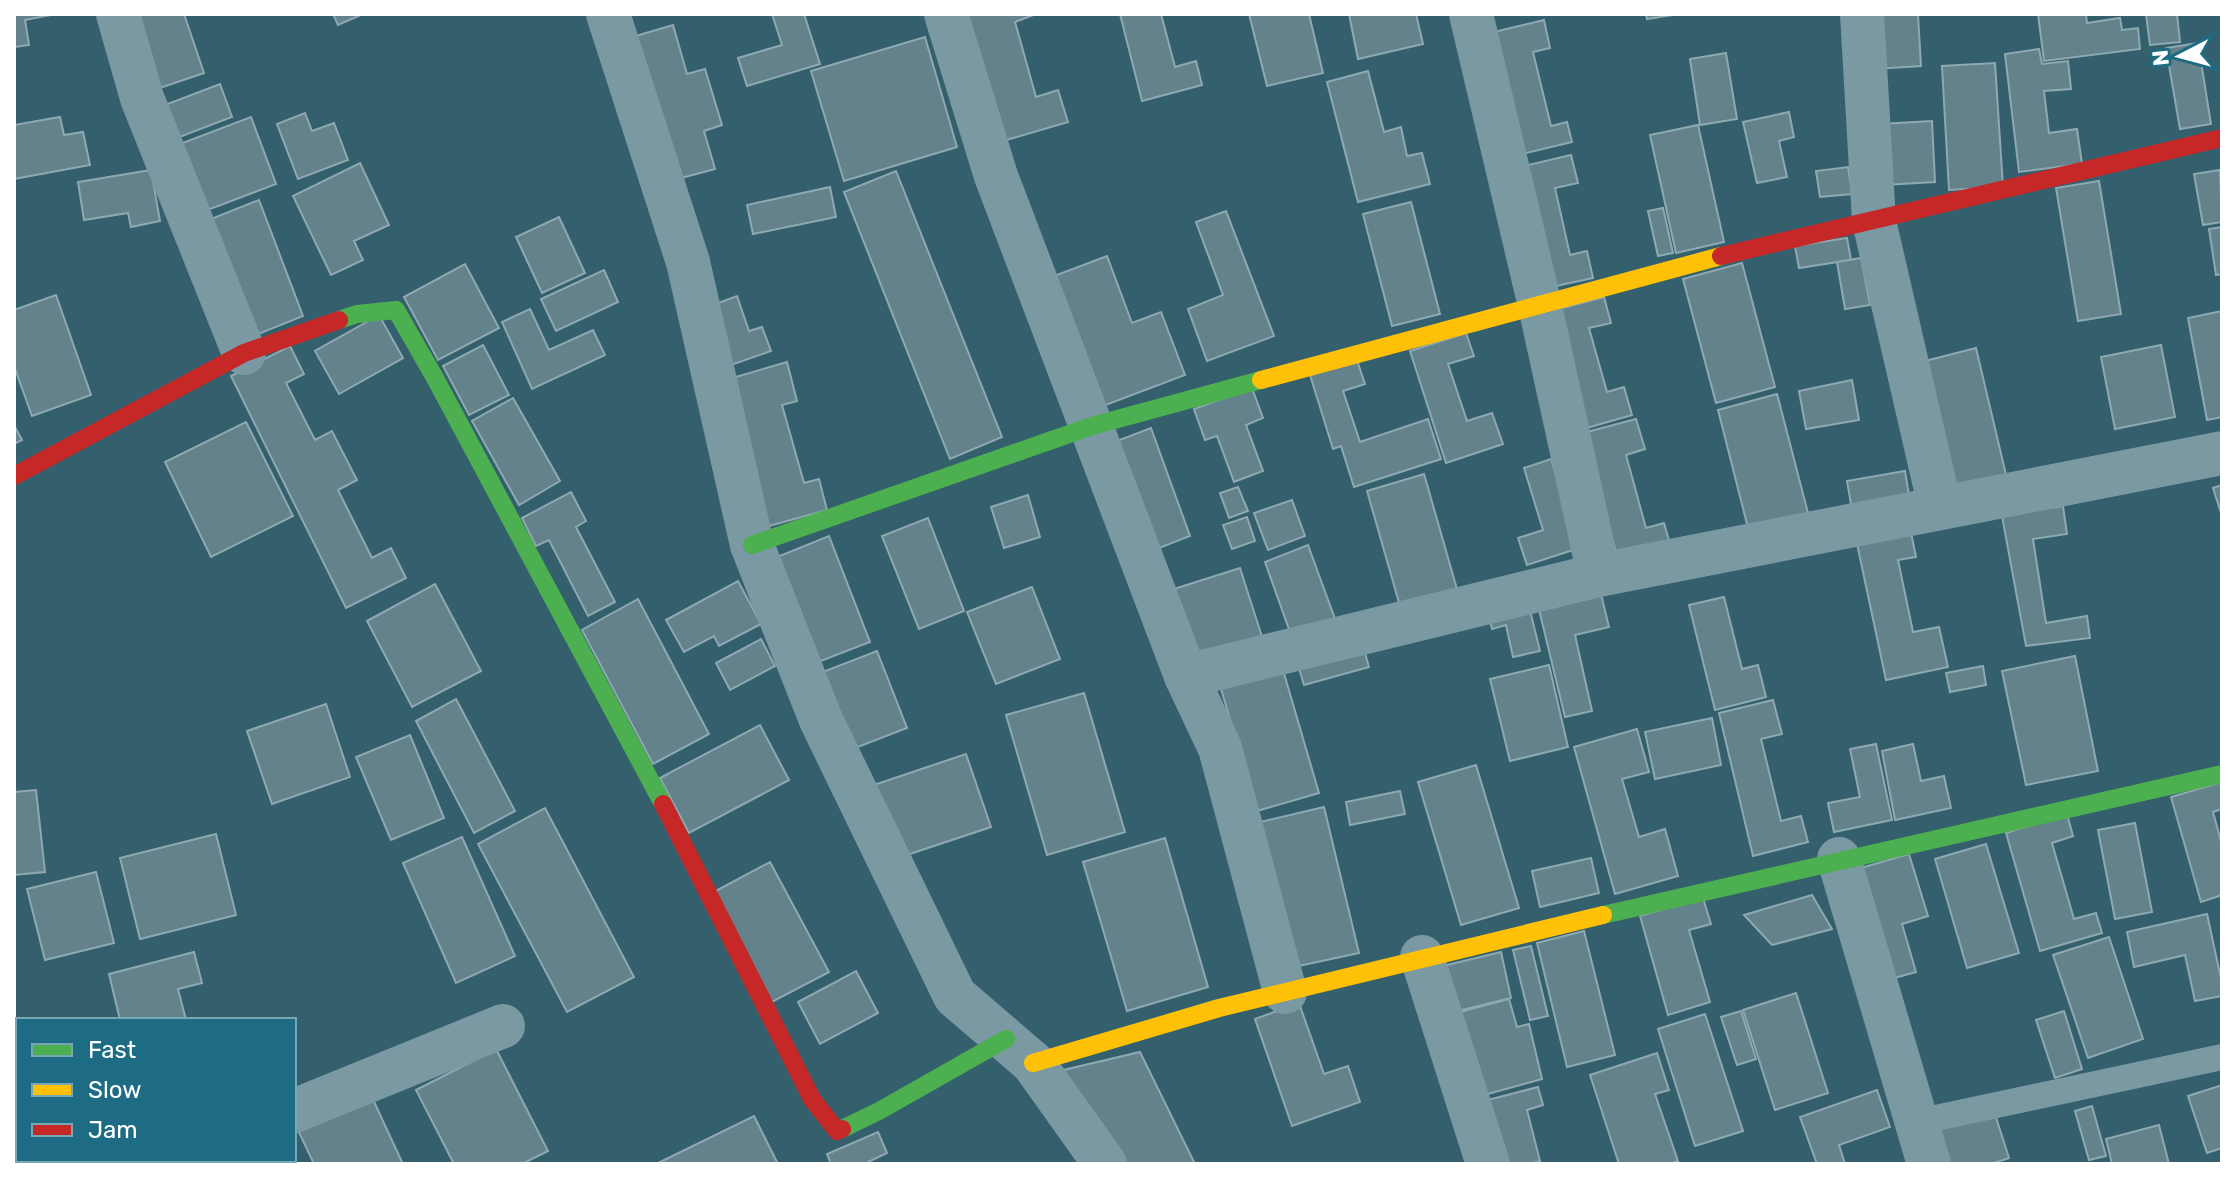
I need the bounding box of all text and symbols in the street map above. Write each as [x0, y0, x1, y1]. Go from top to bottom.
north arrow [2140, 16, 2220, 96]
text: N [2146, 49, 2175, 67]
legend [16, 1018, 296, 1162]
text: Fast [88, 1036, 136, 1064]
text: Slow [88, 1076, 141, 1104]
text: Jam [88, 1116, 138, 1144]

